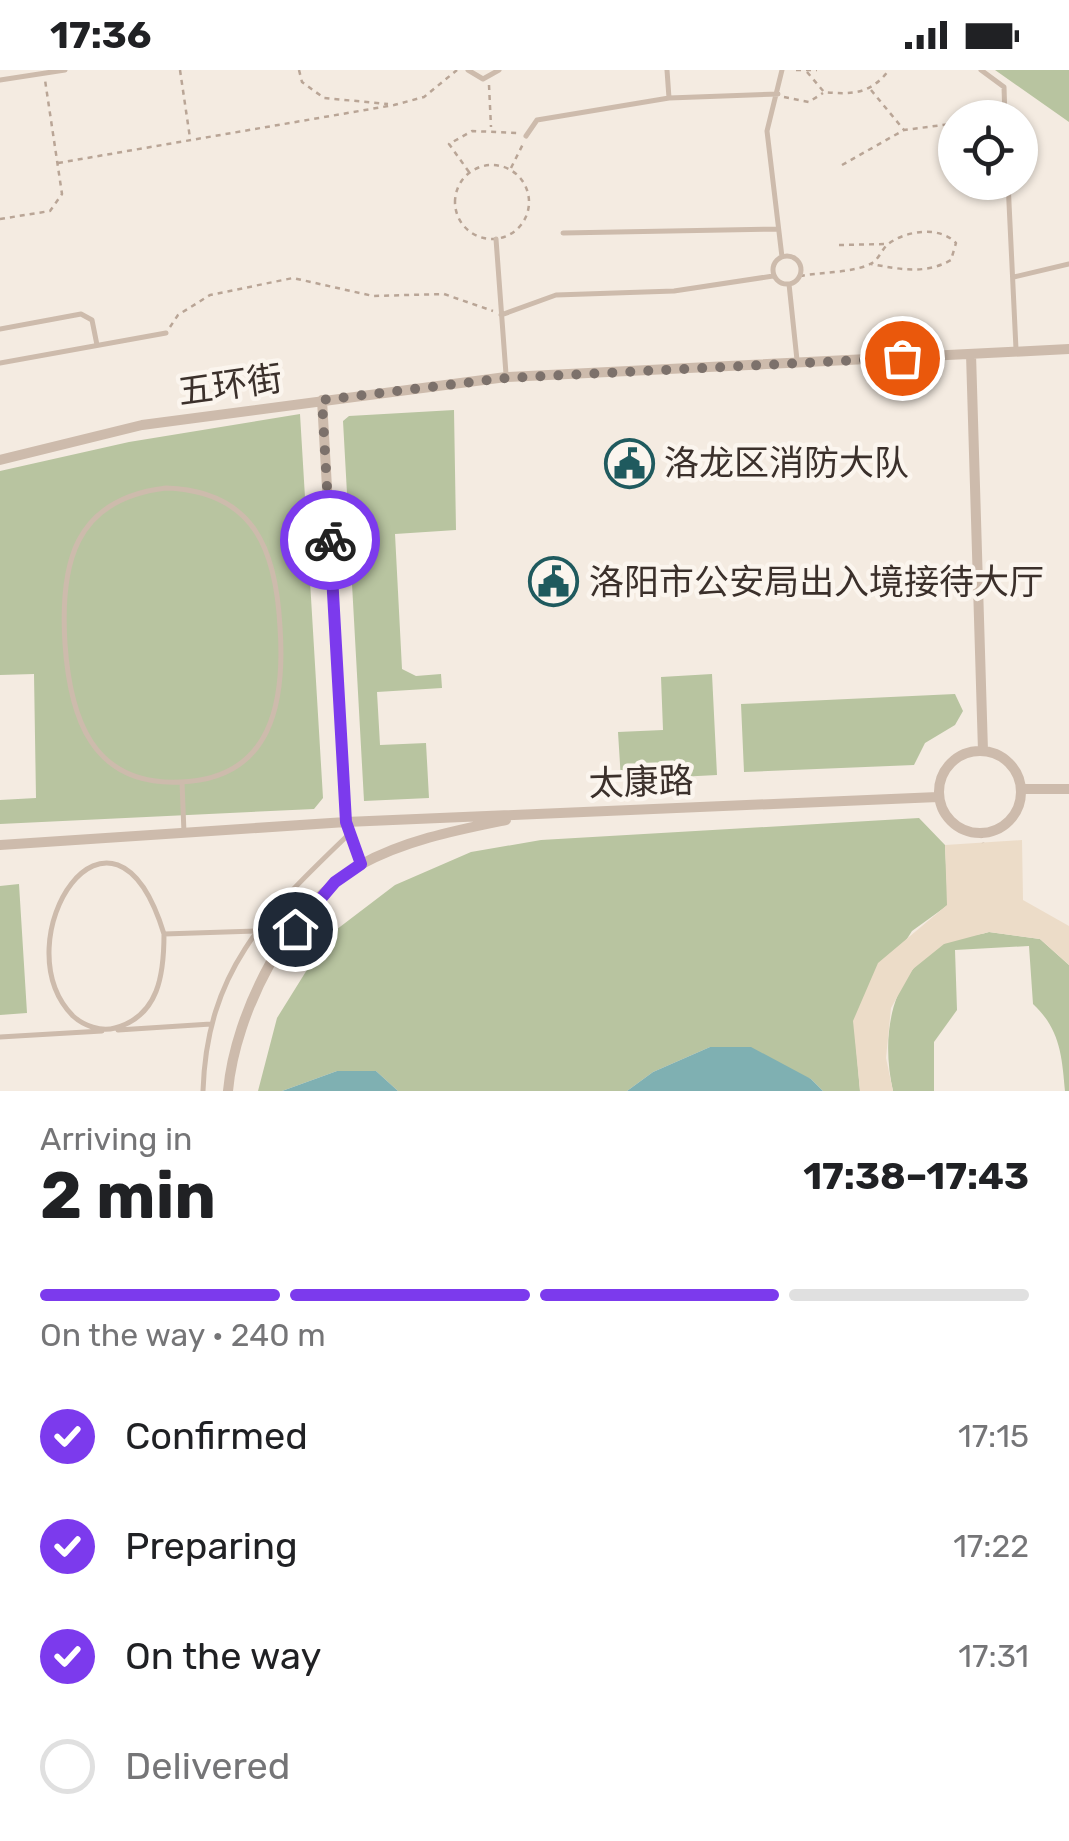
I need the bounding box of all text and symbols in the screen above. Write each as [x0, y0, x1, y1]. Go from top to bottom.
text: 17:36 [50, 12, 152, 58]
map controls [938, 100, 1038, 200]
button: locate [938, 100, 1038, 200]
pin [860, 316, 945, 401]
icon: bag [875, 331, 930, 386]
street label: 五环街 [175, 357, 285, 413]
public building icon: 洛龙区消防大队 [603, 437, 655, 489]
place label: 洛龙区消防大队 [664, 442, 909, 484]
courier [280, 490, 380, 590]
icon: bike [303, 513, 358, 568]
public building icon: 洛阳市公安局出入境接待大厅 [528, 556, 580, 608]
place label: 洛阳市公安局出入境接待大厅 [589, 561, 1044, 603]
street label: 太康路 [588, 759, 694, 805]
pin [253, 887, 338, 972]
icon: home [268, 902, 323, 957]
text: Arriving in [40, 1120, 192, 1158]
text: 17:38–17:43 [803, 1153, 1029, 1199]
text: 2 min [40, 1157, 216, 1234]
text: On the way · 240 m [40, 1316, 326, 1354]
icon: check [40, 1409, 95, 1464]
text: Confirmed [125, 1413, 308, 1459]
text: 17:15 [958, 1417, 1029, 1455]
icon: check [40, 1519, 95, 1574]
text: Preparing [125, 1523, 298, 1569]
text: 17:22 [953, 1527, 1029, 1565]
icon: check [40, 1629, 95, 1684]
text: On the way [125, 1633, 321, 1679]
text: 17:31 [958, 1637, 1029, 1675]
text: Delivered [125, 1743, 290, 1789]

